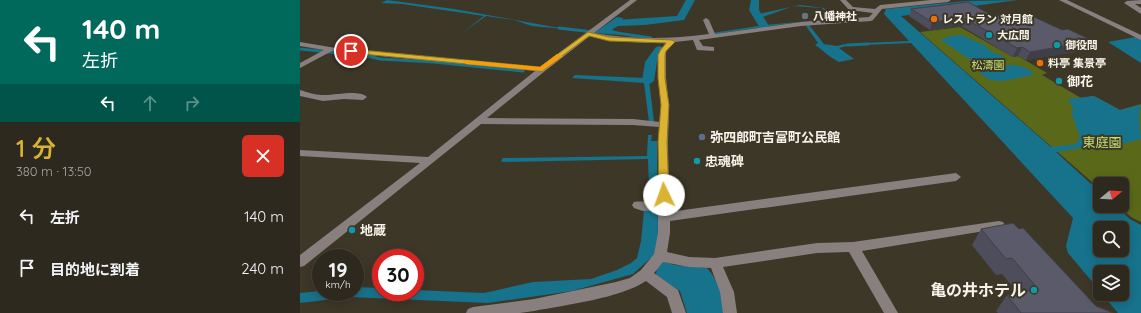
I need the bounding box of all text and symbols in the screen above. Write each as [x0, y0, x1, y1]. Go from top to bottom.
place label: 八幡神社 [813, 9, 857, 23]
text: 140 m [82, 11, 160, 46]
marker: 八幡神社 [800, 11, 810, 21]
place label: レストラン 対月館 [942, 12, 1033, 26]
marker: レストラン 対月館 [929, 14, 939, 24]
icon: left [16, 16, 68, 68]
place label: 大広間 [997, 28, 1030, 42]
marker: 大広間 [984, 30, 994, 40]
pin [334, 34, 368, 68]
place label: 御役間 [1065, 38, 1098, 52]
icon: arrive [340, 40, 362, 62]
marker: 御役間 [1052, 40, 1062, 50]
text: 左折 [82, 49, 118, 72]
place label: 料亭 集景亭 [1048, 56, 1106, 70]
park label: 松濤園 [972, 58, 1005, 72]
marker: 料亭 集景亭 [1035, 58, 1045, 68]
place label: 御花 [1067, 73, 1093, 89]
marker: 御花 [1054, 76, 1064, 86]
icon: left [97, 92, 119, 114]
icon: ahead [139, 92, 161, 114]
icon: right [181, 92, 203, 114]
place label: 弥四郎町吉富町公民館 [710, 129, 840, 145]
marker: 弥四郎町吉富町公民館 [697, 132, 707, 142]
text: 1 分 [16, 133, 56, 163]
park label: 東庭園 [1082, 134, 1122, 150]
button: close [242, 135, 284, 177]
place label: 忠魂碑 [705, 153, 744, 169]
marker: 忠魂碑 [692, 156, 702, 166]
text: 380 m · 13:50 [16, 163, 91, 179]
position arrow [643, 174, 685, 216]
north arrow [1093, 177, 1129, 213]
map controls [1093, 177, 1129, 301]
icon: left [16, 205, 38, 227]
text: 140 m [244, 207, 284, 226]
text: 左折 [50, 208, 80, 227]
button: search [1093, 221, 1129, 257]
place label: 地蔵 [360, 222, 386, 238]
marker: 地蔵 [347, 225, 357, 235]
speed limit sign: 30 [372, 249, 424, 301]
icon: arrive [16, 257, 38, 279]
text: 19 [328, 257, 348, 282]
text: 240 m [241, 259, 284, 278]
text: 目的地に到着 [50, 260, 140, 279]
button: layers [1093, 265, 1129, 301]
text: km/h [325, 278, 351, 291]
place label: 亀の井ホテル [930, 280, 1026, 300]
marker: 亀の井ホテル [1029, 285, 1039, 295]

